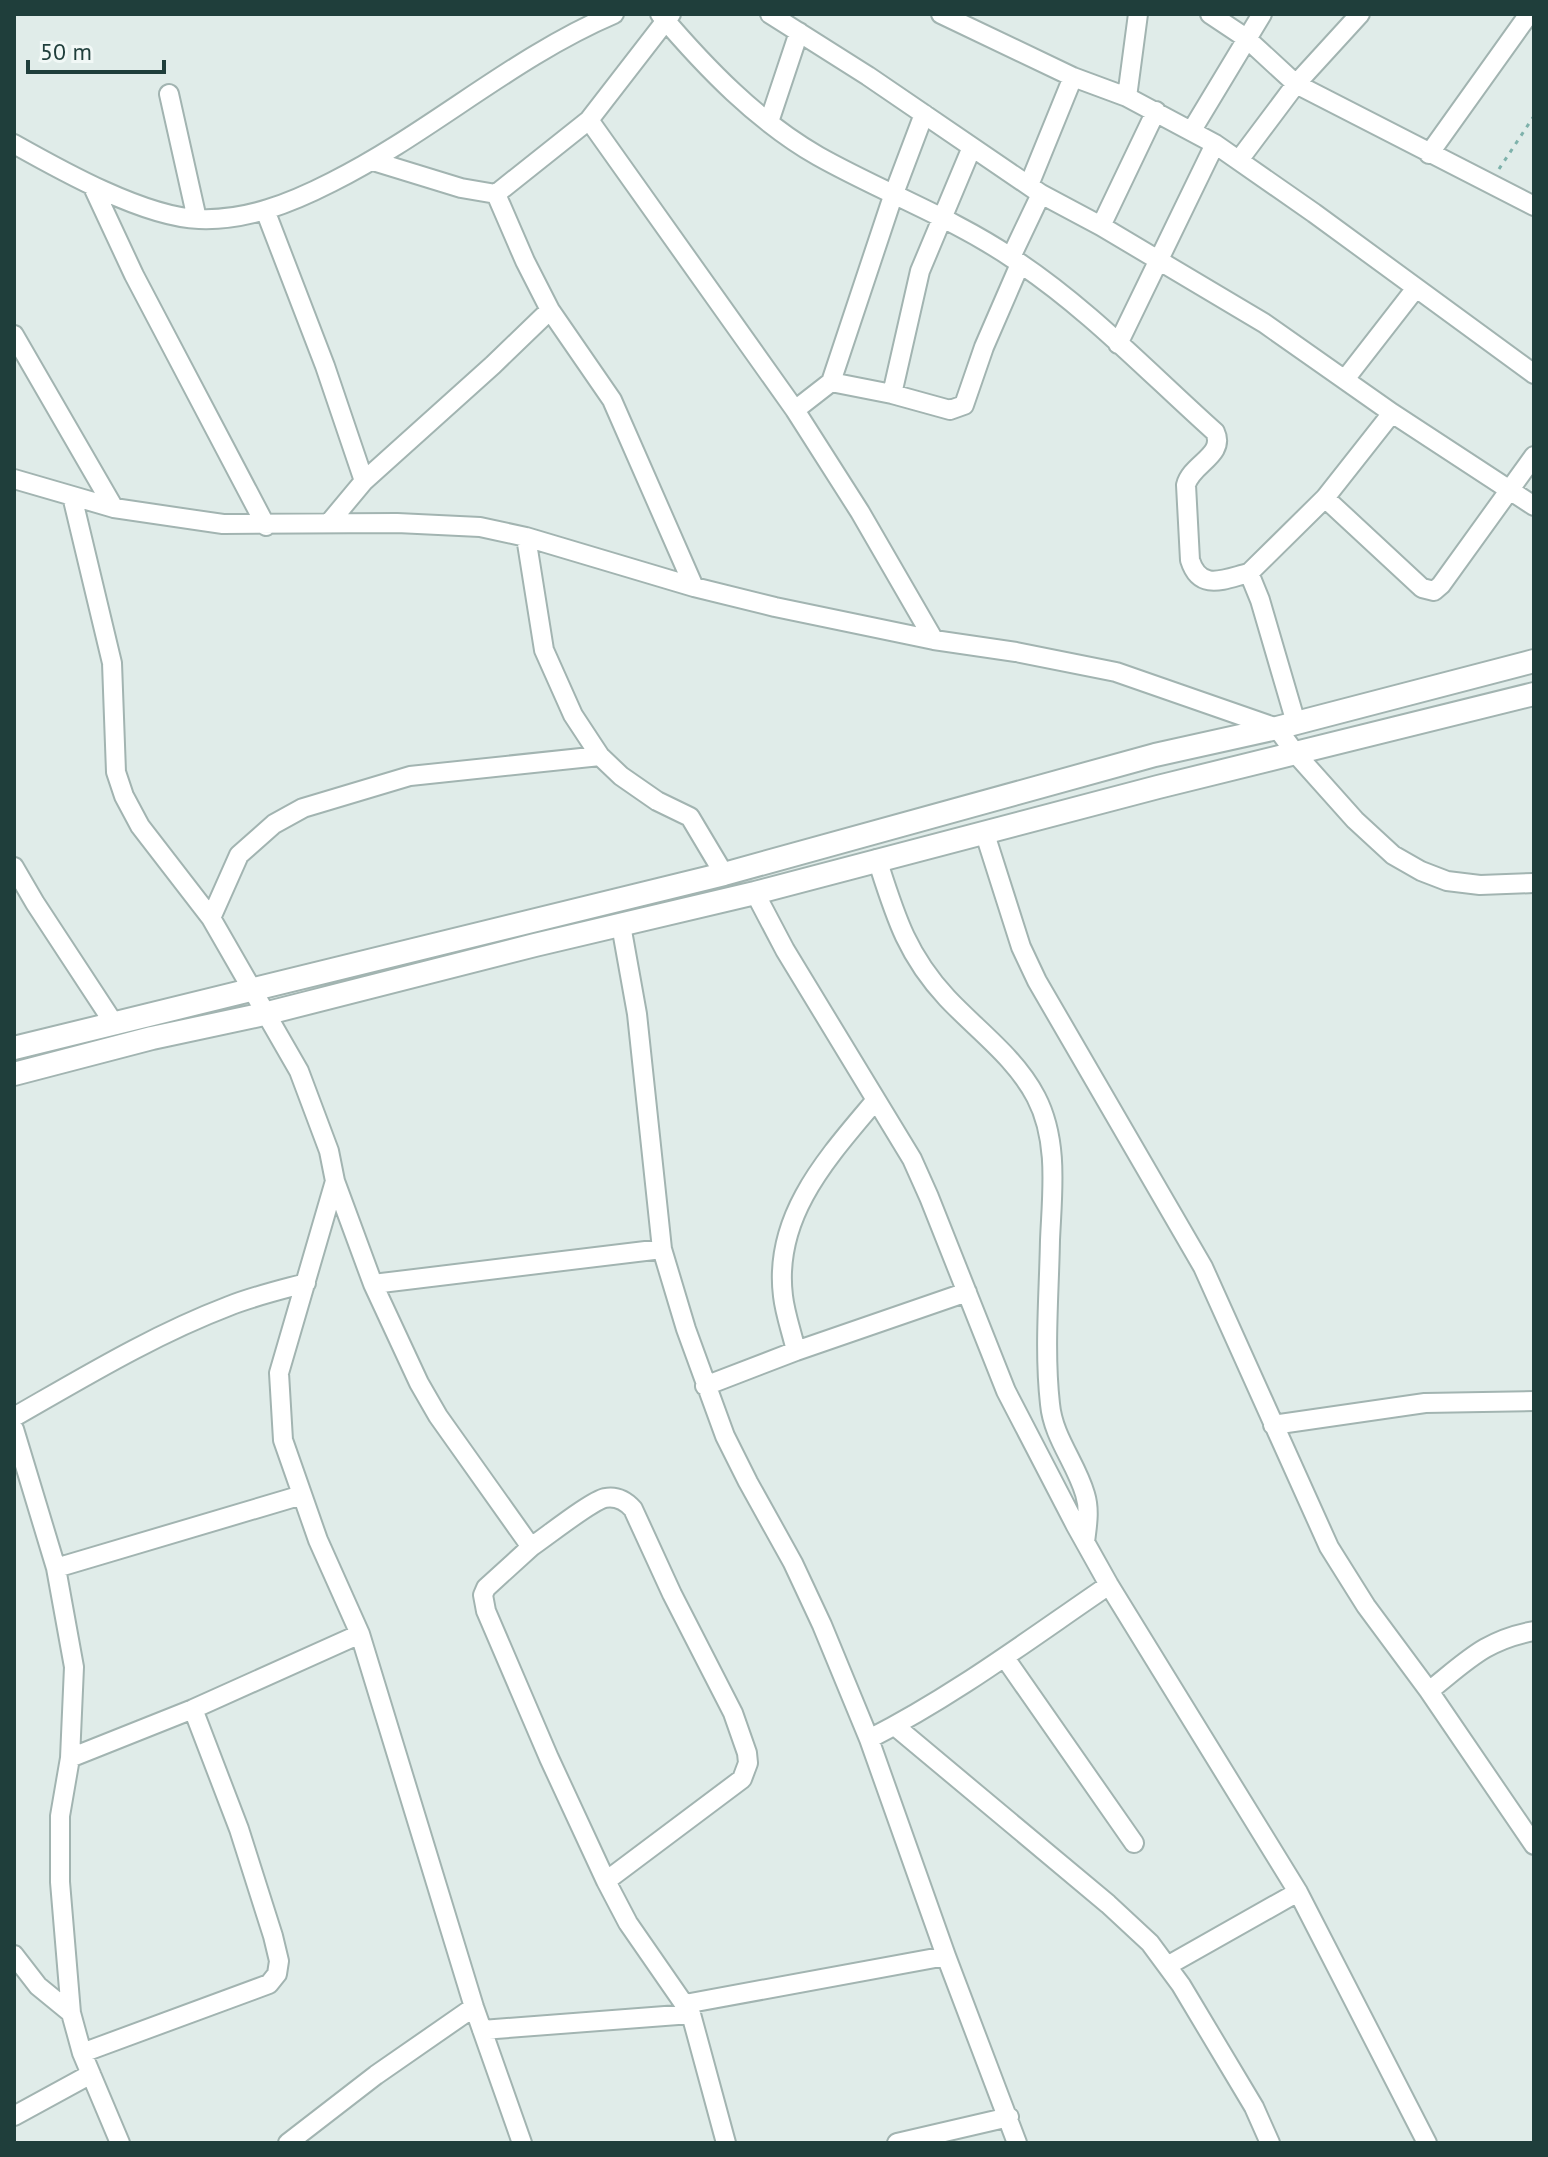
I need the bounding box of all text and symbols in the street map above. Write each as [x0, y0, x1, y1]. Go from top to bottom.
scale bar [28, 24, 164, 74]
text: 50 m [40, 36, 92, 67]

